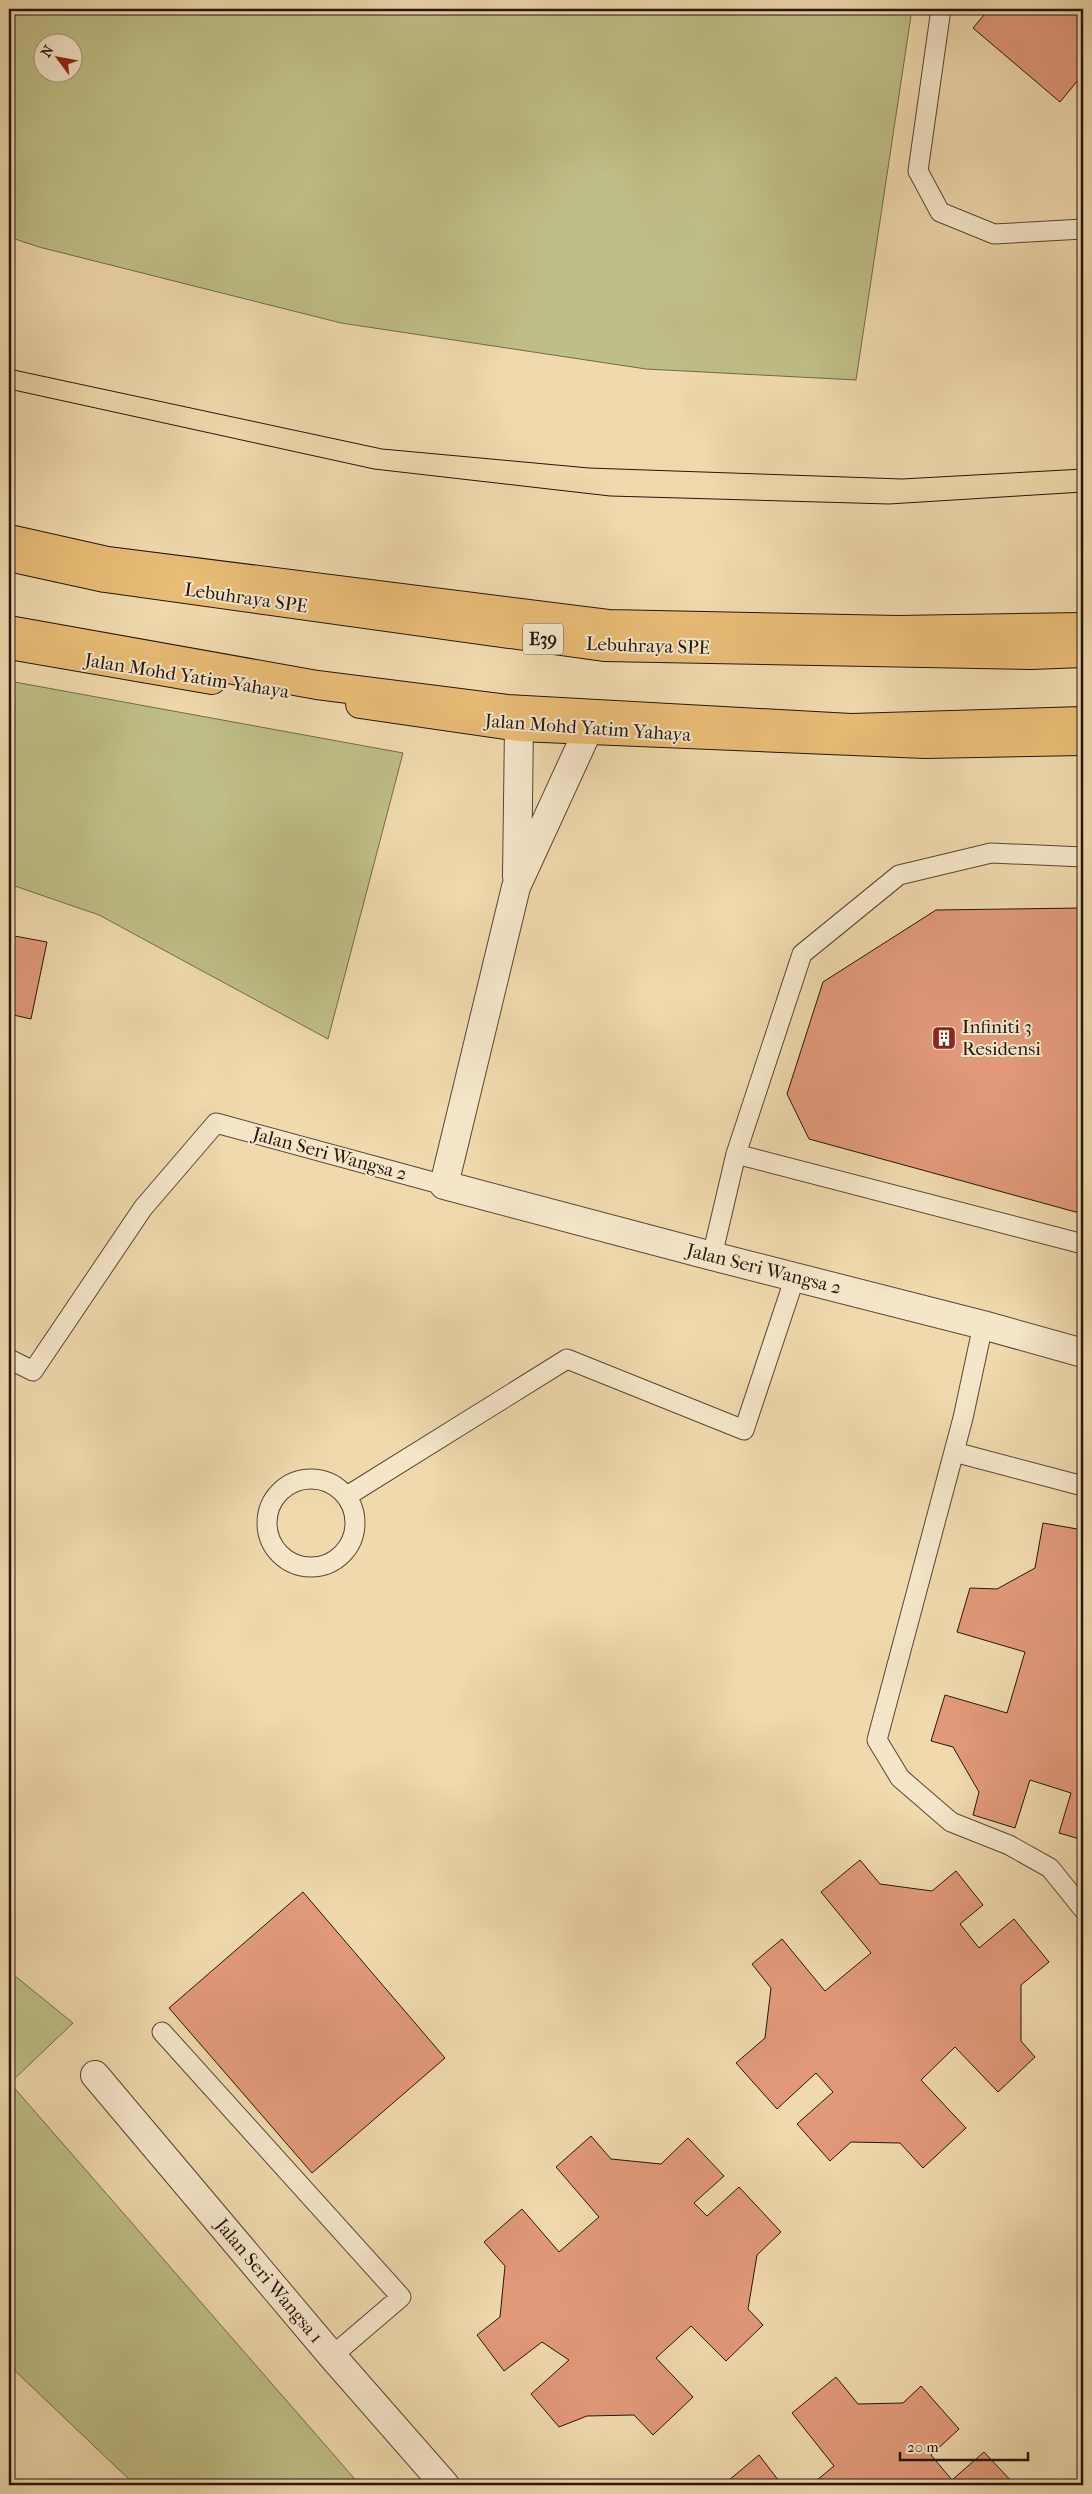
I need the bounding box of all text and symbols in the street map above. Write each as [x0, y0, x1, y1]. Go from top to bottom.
north arrow [32, 32, 82, 82]
text: N [37, 42, 58, 60]
street label: Lebuhraya SPE [183, 578, 309, 618]
road number: E39 [523, 624, 563, 654]
street label: Lebuhraya SPE [586, 633, 711, 659]
street label: Jalan Mohd Yatim Yahaya [81, 649, 291, 703]
street label: Jalan Mohd Yatim Yahaya [482, 710, 692, 746]
place label: Infiniti 3 Residensi [962, 1016, 1041, 1060]
building icon: Infiniti 3 Residensi [931, 1025, 957, 1051]
street label: Jalan Seri Wangsa 2 [249, 1122, 410, 1185]
street label: Jalan Seri Wangsa 2 [682, 1239, 844, 1299]
street label: Jalan Seri Wangsa 1 [209, 2213, 327, 2348]
scale bar [900, 2429, 1027, 2461]
text: 20 m [907, 2438, 939, 2456]

